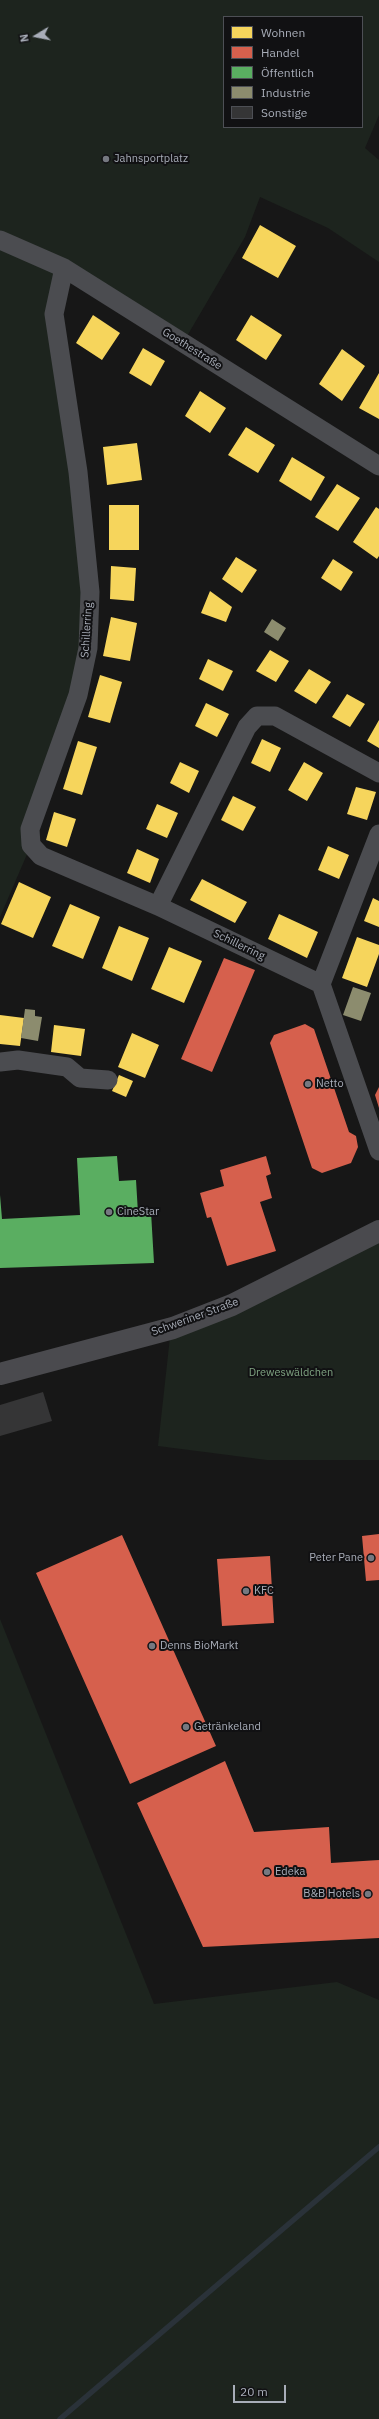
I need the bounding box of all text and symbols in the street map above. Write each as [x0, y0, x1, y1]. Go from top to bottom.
north arrow [16, 16, 56, 56]
legend [223, 16, 363, 128]
text: Wohnen [261, 25, 305, 40]
text: N [17, 33, 32, 43]
text: Handel [261, 45, 300, 60]
text: Öffentlich [261, 65, 314, 80]
text: Industrie [261, 85, 310, 100]
text: Sonstige [261, 105, 307, 120]
place label: Jahnsportplatz [114, 152, 188, 166]
marker: Jahnsportplatz [101, 154, 111, 164]
street label: Goethestraße [160, 325, 224, 373]
street label: Schillerring [78, 602, 96, 658]
street label: Schillerring [211, 927, 267, 963]
place label: Netto [316, 1077, 344, 1091]
marker: Netto [303, 1079, 313, 1089]
place label: CineStar [117, 1205, 159, 1219]
marker: CineStar [104, 1207, 114, 1217]
street label: Schweriner Straße [150, 1295, 240, 1339]
park label: Dreweswäldchen [249, 1366, 333, 1380]
place label: Peter Pane [309, 1551, 363, 1565]
marker: Peter Pane [366, 1553, 376, 1563]
place label: KFC [254, 1584, 274, 1598]
marker: KFC [241, 1586, 251, 1596]
place label: Denns BioMarkt [160, 1639, 238, 1653]
marker: Denns BioMarkt [147, 1641, 157, 1651]
place label: Getränkeland [194, 1720, 261, 1734]
marker: Getränkeland [181, 1722, 191, 1732]
place label: Edeka [275, 1865, 305, 1879]
marker: Edeka [262, 1867, 272, 1877]
place label: B&B Hotels [303, 1887, 360, 1901]
marker: B&B Hotels [363, 1889, 373, 1899]
scale bar [235, 2377, 288, 2403]
text: 20 m [240, 2384, 268, 2399]

